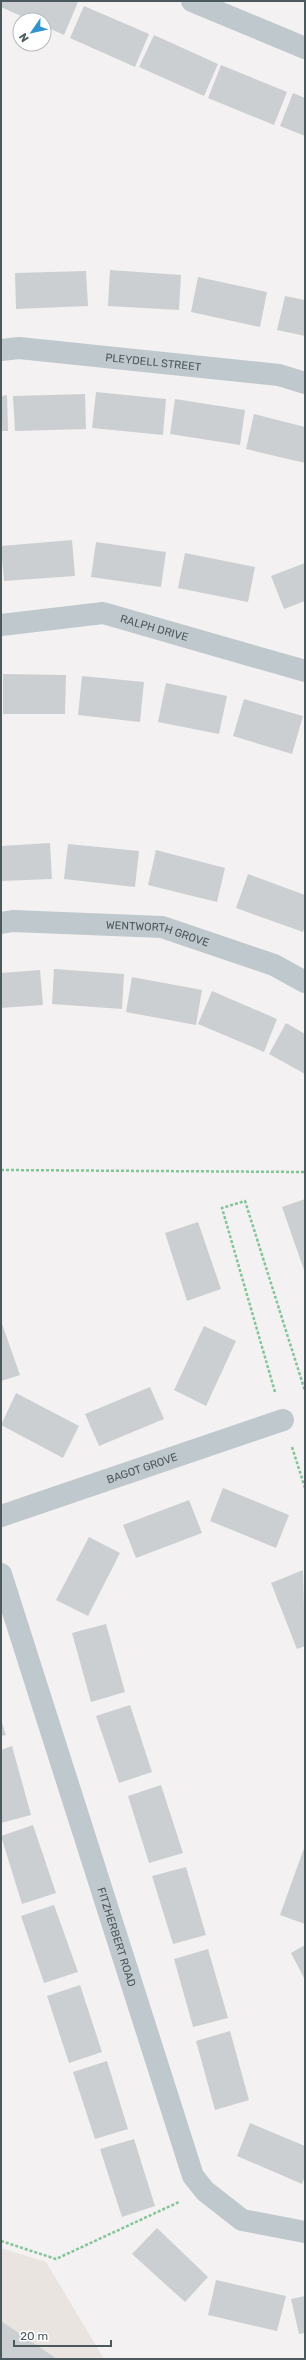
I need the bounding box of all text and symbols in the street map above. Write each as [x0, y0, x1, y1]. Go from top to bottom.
north arrow [12, 12, 52, 52]
text: N [16, 30, 32, 44]
street label: PLEYDELL STREET [105, 350, 202, 373]
street label: RALPH DRIVE [119, 612, 190, 644]
street label: WENTWORTH GROVE [106, 918, 211, 949]
street label: BAGOT GROVE [105, 1450, 179, 1486]
street label: FITZHERBERT ROAD [95, 1886, 139, 1988]
scale bar [14, 2322, 111, 2348]
text: 20 m [20, 2329, 48, 2343]

